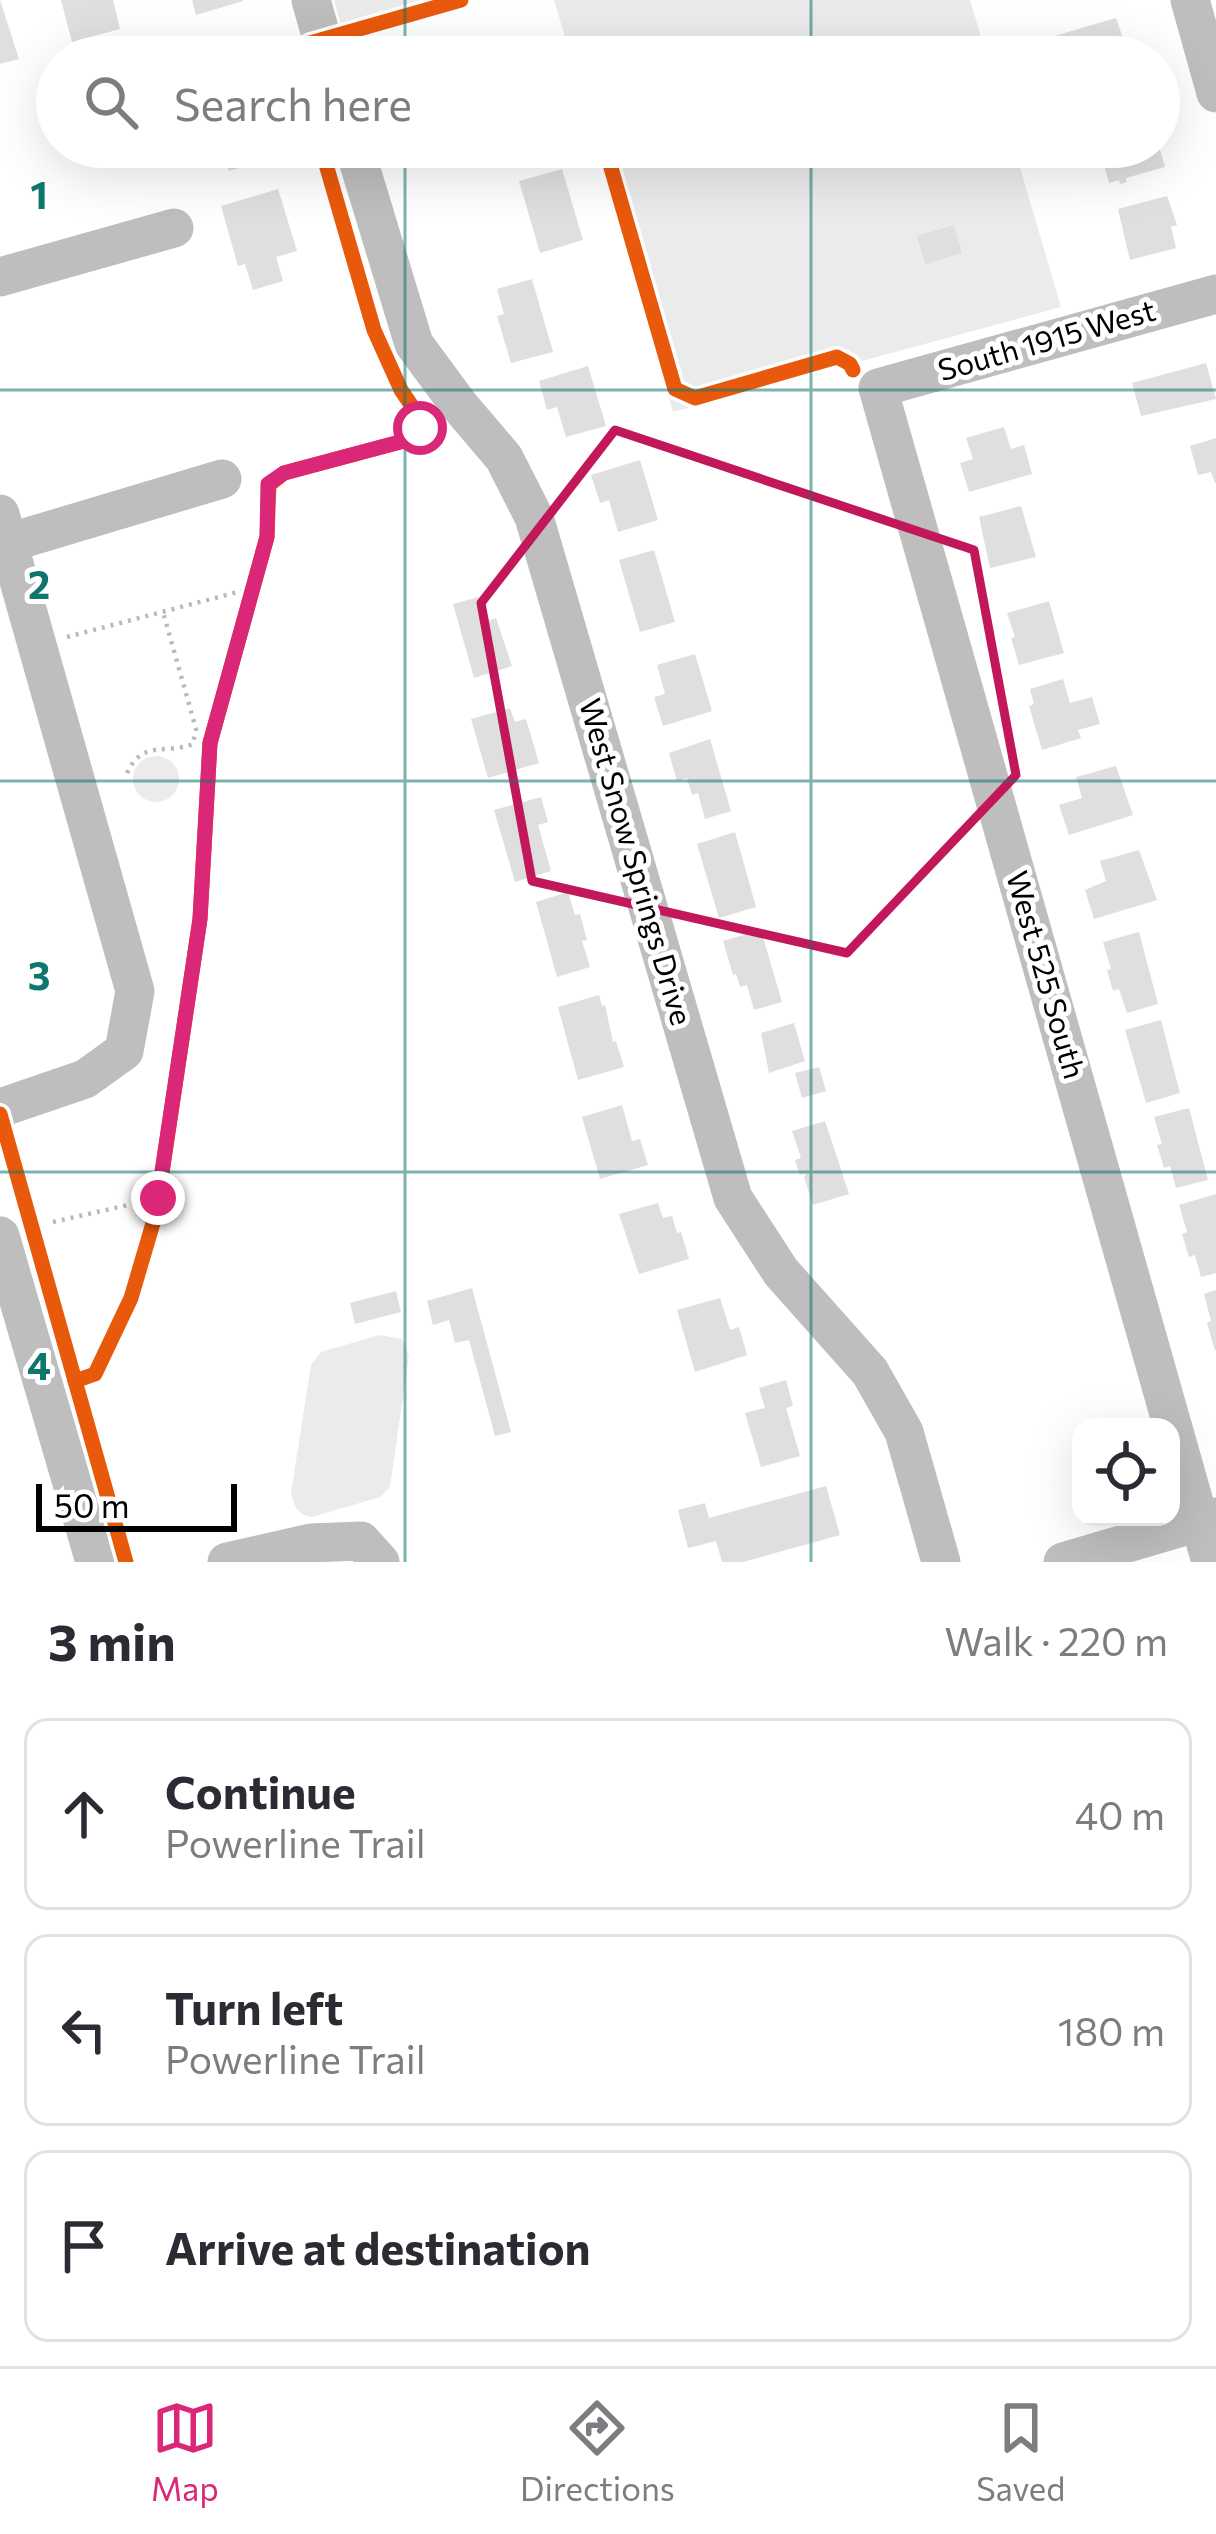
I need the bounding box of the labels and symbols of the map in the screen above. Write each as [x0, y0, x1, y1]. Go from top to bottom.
text: 1 [30, 169, 48, 217]
street label: South 1915 West [933, 290, 1159, 387]
route start [393, 401, 447, 455]
text: 2 [28, 559, 50, 607]
street label: West Snow Springs Drive [573, 694, 702, 1029]
street label: West 525 South [1000, 866, 1095, 1083]
text: 3 [28, 950, 50, 998]
route end [131, 1171, 185, 1225]
text: 4 [27, 1340, 51, 1388]
scale bar [36, 1478, 237, 1531]

